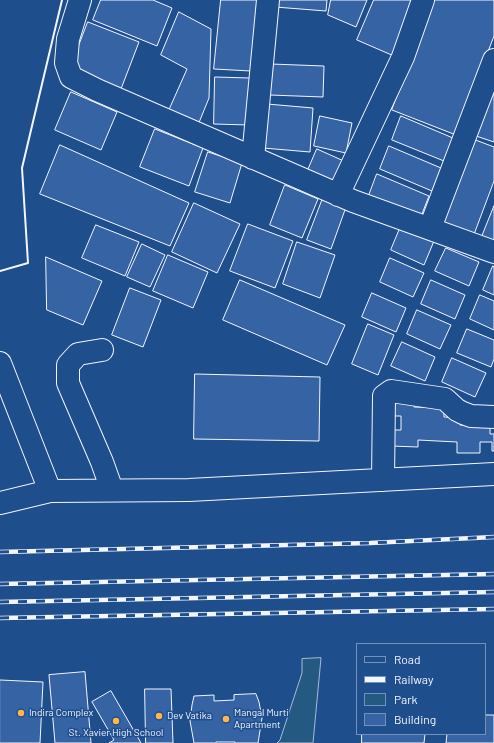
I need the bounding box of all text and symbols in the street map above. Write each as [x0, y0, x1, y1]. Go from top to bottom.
legend [356, 643, 486, 735]
text: Road [394, 652, 421, 666]
text: Railway [394, 672, 433, 686]
text: Park [394, 692, 418, 706]
place label: Indira Complex [29, 707, 93, 719]
place label: Mangal Murti Apartment [234, 707, 289, 730]
marker: Indira Complex [16, 708, 26, 718]
place label: Dev Vatika [167, 710, 212, 722]
marker: Dev Vatika [154, 711, 164, 721]
text: Building [394, 712, 436, 726]
marker: Mangal Murti Apartment [221, 714, 231, 724]
marker: St. Xavier High School [111, 716, 121, 726]
place label: St. Xavier High School [69, 727, 163, 739]

